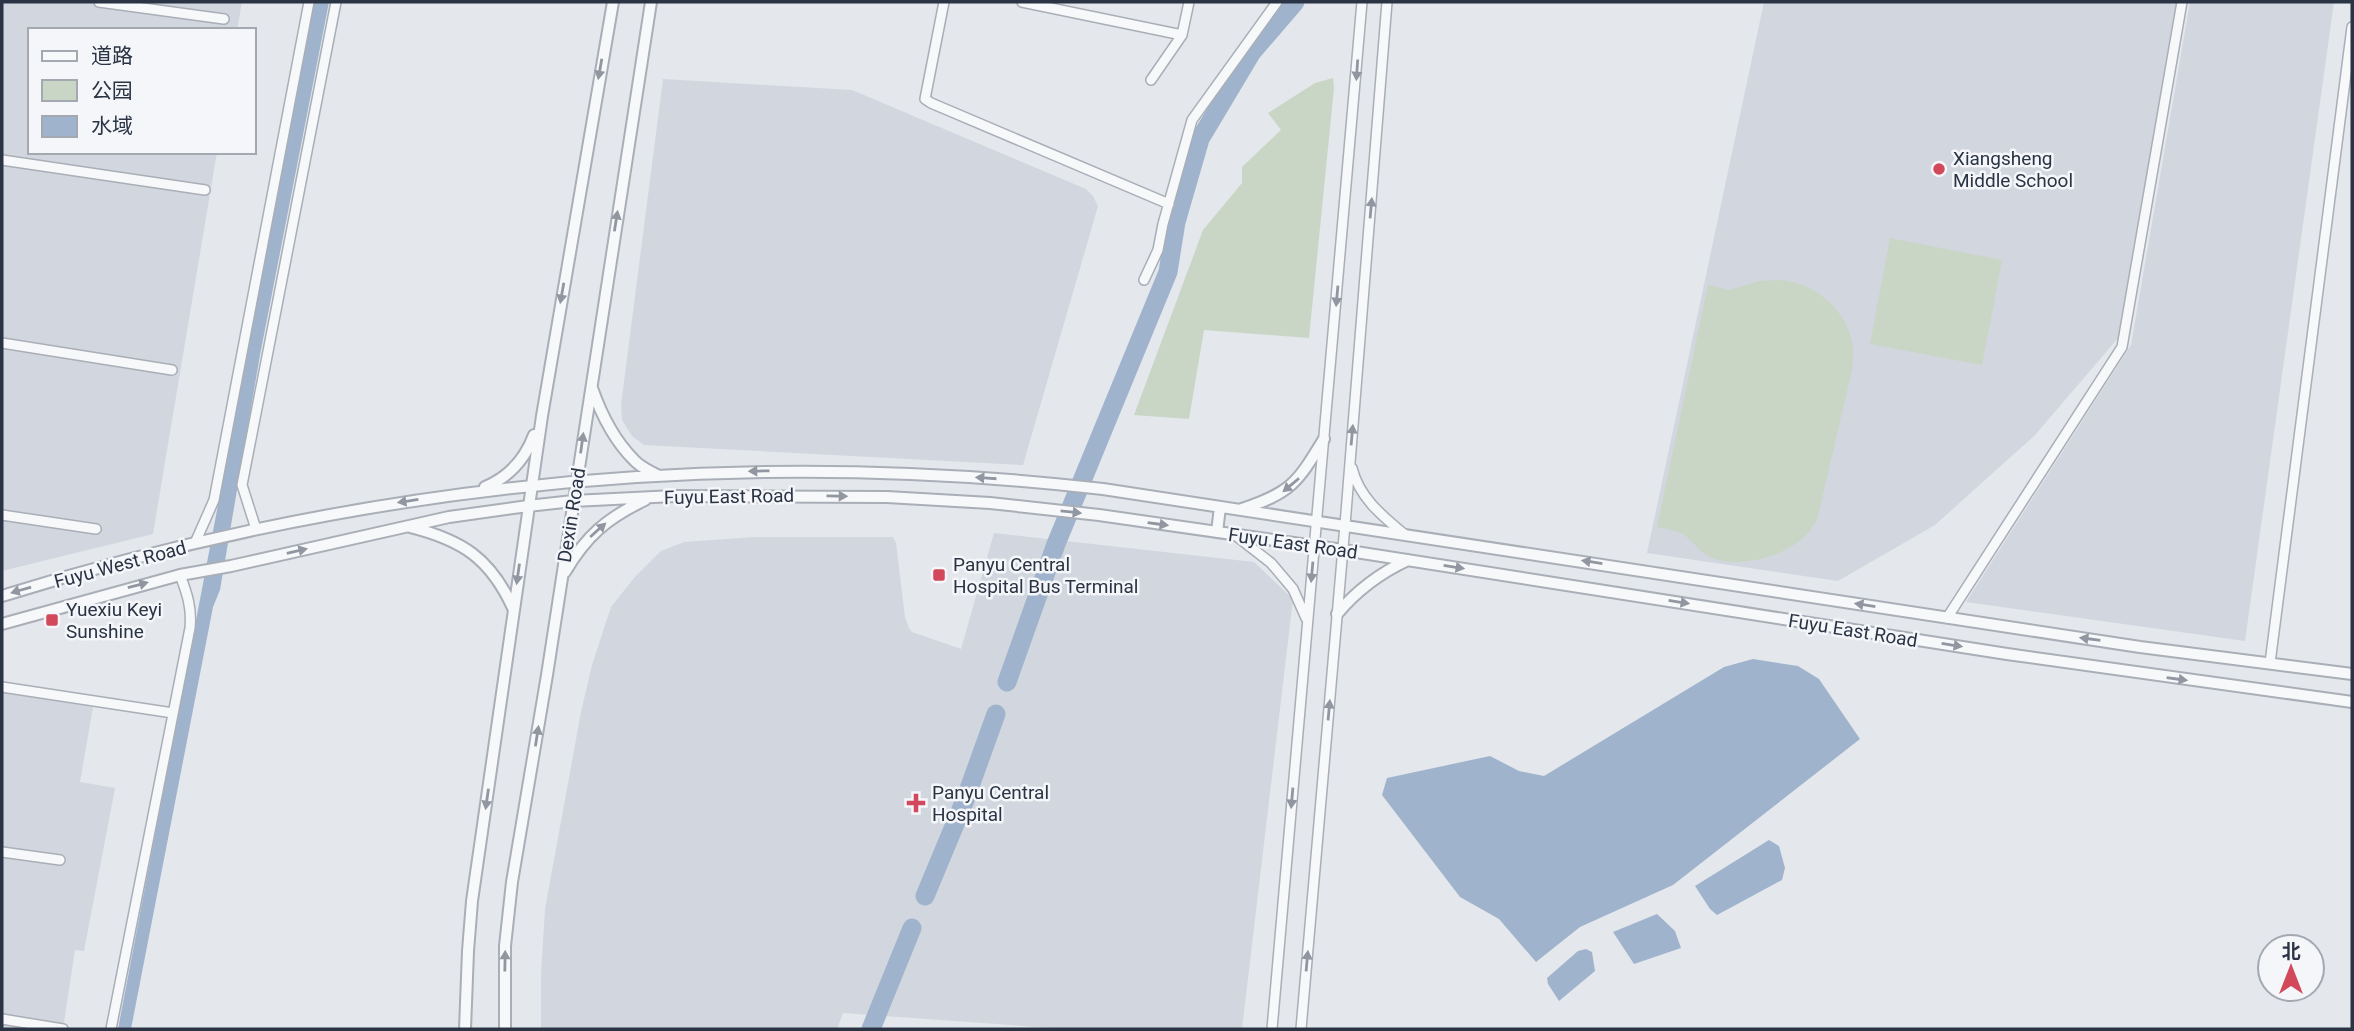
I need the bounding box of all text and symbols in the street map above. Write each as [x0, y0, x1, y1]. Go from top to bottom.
legend [28, 28, 256, 154]
text: 道路 [91, 44, 133, 68]
one-way arrow [594, 58, 605, 80]
one-way arrow [1352, 59, 1363, 81]
text: 公园 [91, 79, 133, 103]
text: 水域 [91, 114, 133, 138]
place label: Xiangsheng Middle School [1953, 147, 2073, 192]
marker: Xiangsheng Middle School [1931, 161, 1947, 177]
one-way arrow [1366, 197, 1377, 219]
one-way arrow [611, 210, 622, 232]
one-way arrow [556, 282, 567, 304]
one-way arrow [1331, 286, 1342, 308]
one-way arrow [1347, 424, 1358, 446]
one-way arrow [577, 432, 588, 454]
street label: Dexin Road [553, 466, 590, 564]
one-way arrow [748, 466, 770, 477]
one-way arrow [975, 472, 997, 483]
one-way arrow [1282, 477, 1299, 492]
street label: Fuyu East Road [664, 484, 794, 509]
one-way arrow [826, 490, 848, 502]
one-way arrow [397, 496, 419, 507]
one-way arrow [1060, 506, 1082, 517]
one-way arrow [1147, 518, 1169, 529]
one-way arrow [589, 522, 607, 538]
street label: Fuyu East Road [1227, 523, 1359, 564]
street label: Fuyu West Road [52, 536, 189, 593]
one-way arrow [286, 545, 308, 556]
place label: Panyu Central Hospital Bus Terminal [953, 553, 1139, 598]
one-way arrow [1581, 556, 1603, 567]
one-way arrow [1306, 561, 1317, 583]
one-way arrow [1443, 562, 1465, 573]
one-way arrow [513, 563, 524, 585]
marker: Panyu Central Hospital Bus Terminal [931, 567, 947, 583]
one-way arrow [128, 580, 149, 590]
one-way arrow [11, 586, 32, 596]
one-way arrow [1668, 597, 1690, 608]
place label: Yuexiu Keyi Sunshine [66, 598, 162, 643]
one-way arrow [1854, 599, 1876, 610]
street label: Fuyu East Road [1787, 609, 1919, 652]
marker: Yuexiu Keyi Sunshine [44, 612, 60, 628]
one-way arrow [2079, 634, 2101, 645]
one-way arrow [1941, 640, 1963, 651]
one-way arrow [2166, 674, 2188, 685]
one-way arrow [1324, 699, 1335, 721]
one-way arrow [532, 725, 543, 747]
place label: Panyu Central Hospital [932, 781, 1049, 826]
one-way arrow [481, 788, 492, 810]
one-way arrow [1286, 788, 1297, 810]
marker: Panyu Central Hospital [906, 793, 926, 813]
north arrow [2256, 933, 2326, 1003]
text: 北 [2281, 940, 2301, 963]
one-way arrow [499, 950, 511, 972]
one-way arrow [1302, 950, 1313, 972]

